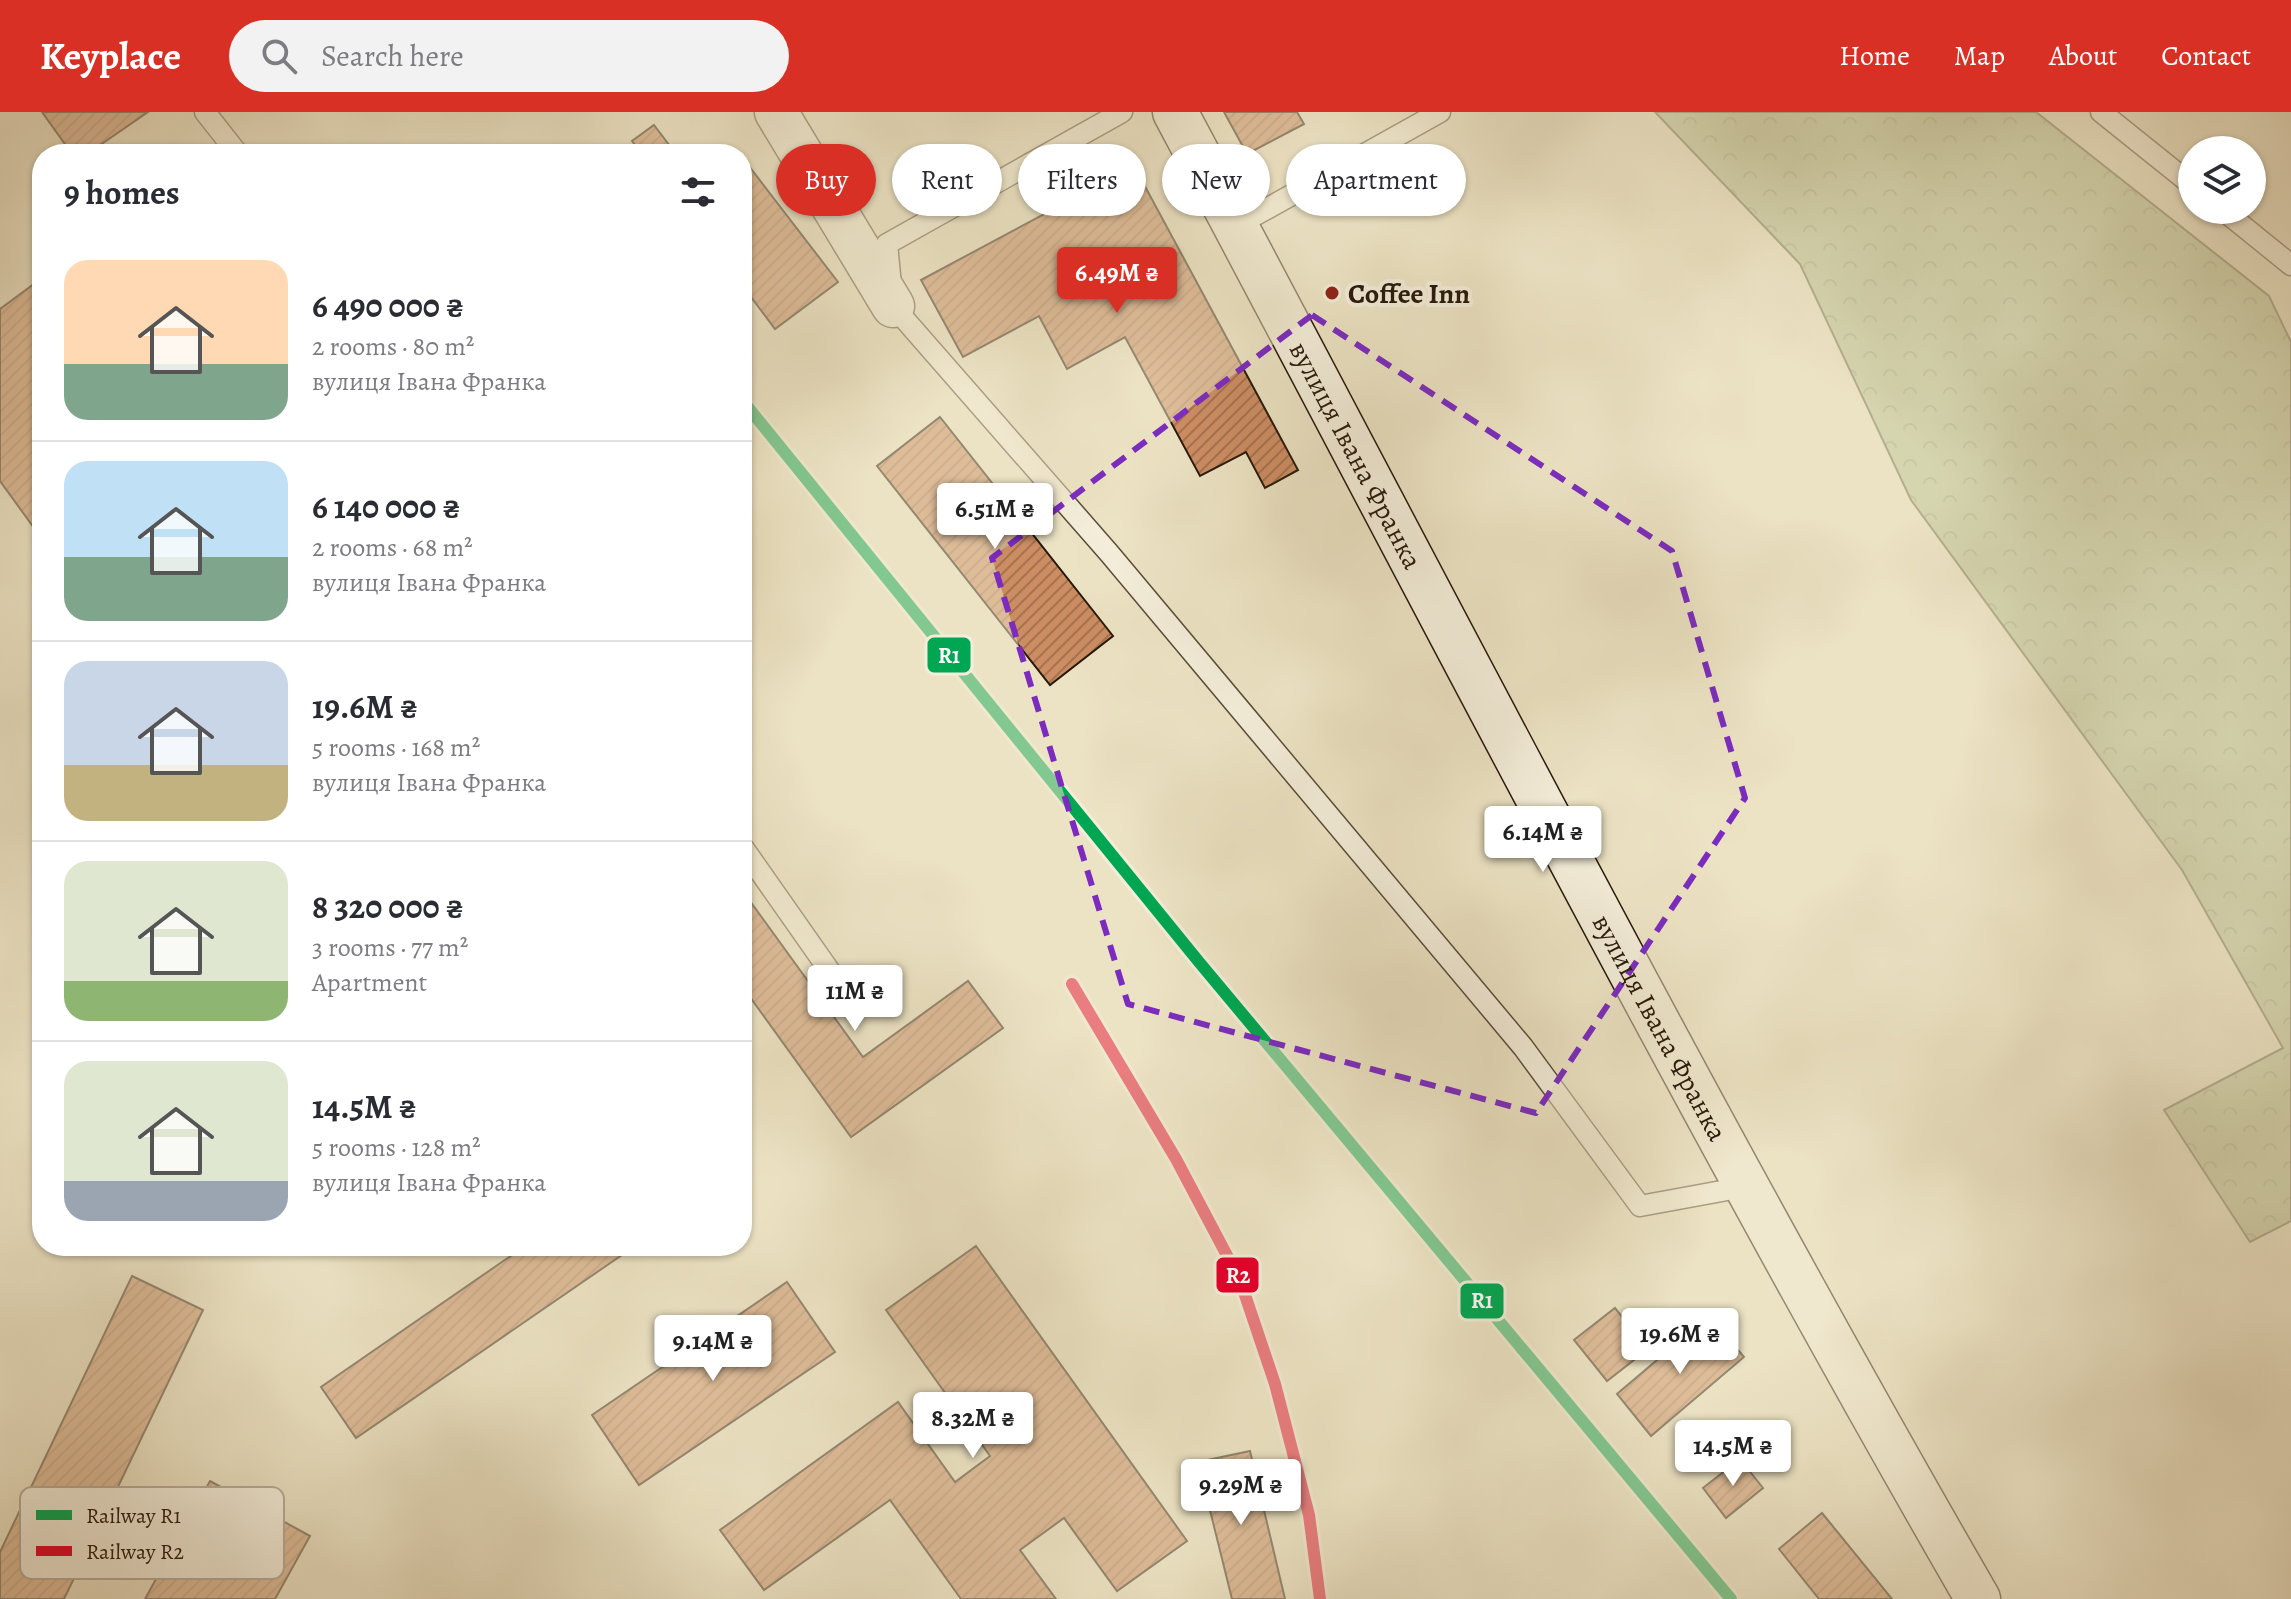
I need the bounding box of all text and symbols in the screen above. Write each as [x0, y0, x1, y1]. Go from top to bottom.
search box [229, 20, 789, 92]
text: Keyplace [40, 30, 181, 82]
icon: search [257, 34, 301, 78]
text: Search here [321, 36, 464, 76]
text: Home [1839, 37, 1910, 75]
text: Map [1954, 37, 2005, 75]
text: About [2049, 37, 2117, 75]
text: Contact [2161, 37, 2251, 75]
map controls [2178, 136, 2266, 224]
button: layers [2178, 136, 2266, 224]
chip: Buy [776, 144, 876, 216]
chip: Rent [892, 144, 1002, 216]
chip: Filters [1018, 144, 1146, 216]
chip: New [1162, 144, 1270, 216]
chip: Apartment [1286, 144, 1466, 216]
text: 9 homes [64, 169, 180, 216]
icon: filters [676, 170, 720, 214]
pin: 6.49M ₴ [1043, 247, 1191, 315]
text: 6.49M ₴ [1075, 255, 1159, 290]
place label: Coffee Inn [1348, 275, 1470, 313]
text: 6 490 000 ₴ [312, 282, 464, 329]
marker: Coffee Inn [1323, 284, 1341, 302]
icon: home [128, 292, 224, 388]
text: 2 rooms · 80 m² [312, 329, 474, 364]
street label: вулиця Івана Франка [1280, 335, 1431, 576]
text: вулиця Івана Франка [312, 364, 546, 399]
text: 6 140 000 ₴ [312, 483, 460, 530]
pin: 6.51M ₴ [921, 483, 1069, 551]
text: 6.51M ₴ [955, 491, 1035, 526]
icon: home [128, 493, 224, 589]
text: 2 rooms · 68 m² [312, 530, 473, 565]
text: вулиця Івана Франка [312, 565, 546, 600]
line badge: R1 [926, 636, 972, 674]
text: R1 [938, 641, 960, 671]
text: 19.6M ₴ [312, 683, 418, 730]
icon: home [128, 693, 224, 789]
text: 5 rooms · 168 m² [312, 730, 480, 765]
text: вулиця Івана Франка [312, 765, 546, 800]
pin: 6.14M ₴ [1469, 806, 1617, 874]
text: 6.14M ₴ [1502, 814, 1584, 849]
text: 8 320 000 ₴ [312, 883, 464, 930]
icon: home [128, 893, 224, 989]
street label: вулиця Івана Франка [1583, 908, 1736, 1148]
text: 3 rooms · 77 m² [312, 930, 468, 965]
text: Apartment [312, 965, 427, 1000]
pin: 11M ₴ [799, 965, 911, 1033]
text: 11M ₴ [826, 973, 885, 1008]
text: 14.5M ₴ [312, 1083, 417, 1130]
icon: home [128, 1093, 224, 1189]
text: 5 rooms · 128 m² [312, 1130, 481, 1165]
text: вулиця Івана Франка [312, 1165, 546, 1200]
line badge: R2 [1215, 1256, 1260, 1294]
text: R2 [1226, 1261, 1251, 1291]
line badge: R1 [1459, 1282, 1505, 1320]
text: R1 [1471, 1286, 1493, 1316]
pin: 19.6M ₴ [1606, 1308, 1754, 1376]
pin: 9.14M ₴ [639, 1315, 787, 1383]
text: 19.6M ₴ [1639, 1316, 1721, 1351]
text: 9.14M ₴ [672, 1323, 754, 1358]
pin: 8.32M ₴ [899, 1392, 1047, 1460]
text: 8.32M ₴ [931, 1400, 1015, 1435]
pin: 14.5M ₴ [1659, 1420, 1807, 1488]
text: 14.5M ₴ [1693, 1428, 1773, 1463]
pin: 9.29M ₴ [1167, 1459, 1315, 1527]
text: 9.29M ₴ [1199, 1467, 1283, 1502]
legend [20, 1487, 284, 1579]
text: Railway R1 [86, 1501, 181, 1531]
text: Railway R2 [86, 1537, 184, 1567]

